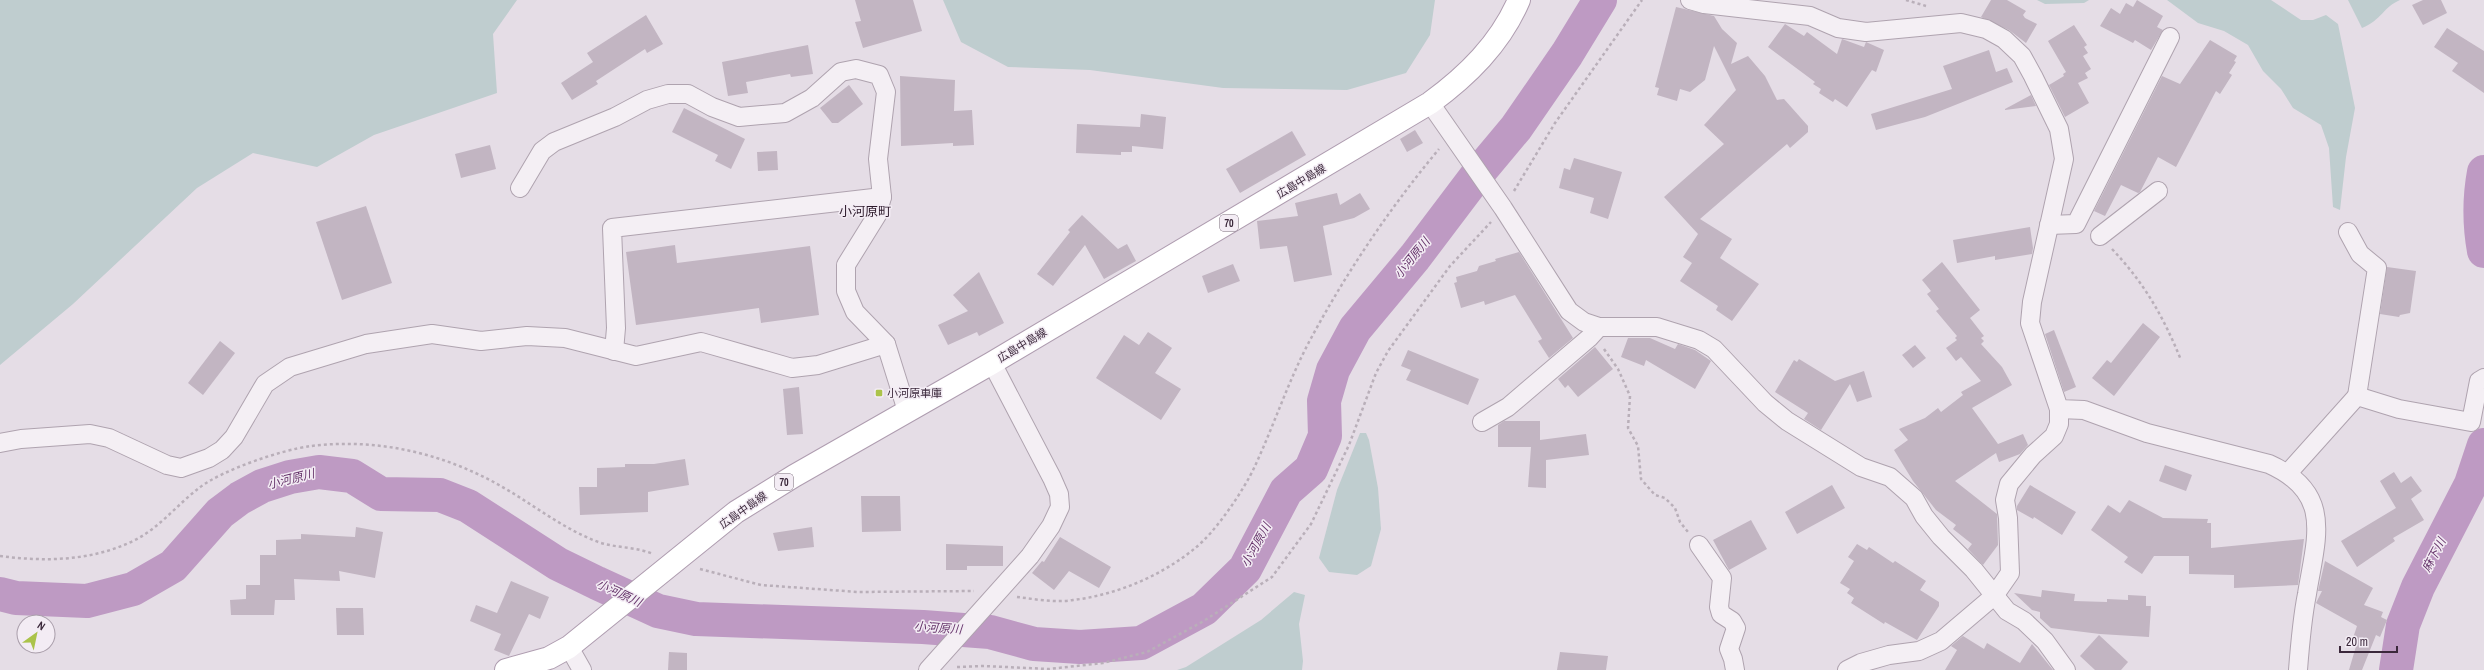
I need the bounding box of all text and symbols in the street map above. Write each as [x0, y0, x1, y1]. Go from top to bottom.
street label: 広島中島線 [1274, 161, 1328, 201]
district label: 小河原町 [839, 203, 891, 220]
road number: 70 [1220, 215, 1238, 231]
water label: 小河原川 [1391, 233, 1435, 282]
street label: 広島中島線 [995, 325, 1049, 365]
place label: 小河原車庫 [887, 386, 942, 400]
marker: 小河原車庫 [874, 388, 884, 398]
water label: 小河原川 [266, 465, 318, 493]
road number: 70 [775, 474, 793, 490]
street label: 広島中島線 [716, 488, 770, 532]
water label: 小河原川 [1237, 518, 1276, 570]
water label: 麻下川 [2418, 534, 2450, 575]
water label: 小河原川 [594, 576, 646, 611]
north arrow [16, 614, 56, 654]
text: N [35, 618, 48, 633]
water label: 小河原川 [913, 618, 964, 638]
scale bar [2340, 628, 2397, 654]
text: 20 m [2346, 634, 2368, 650]

